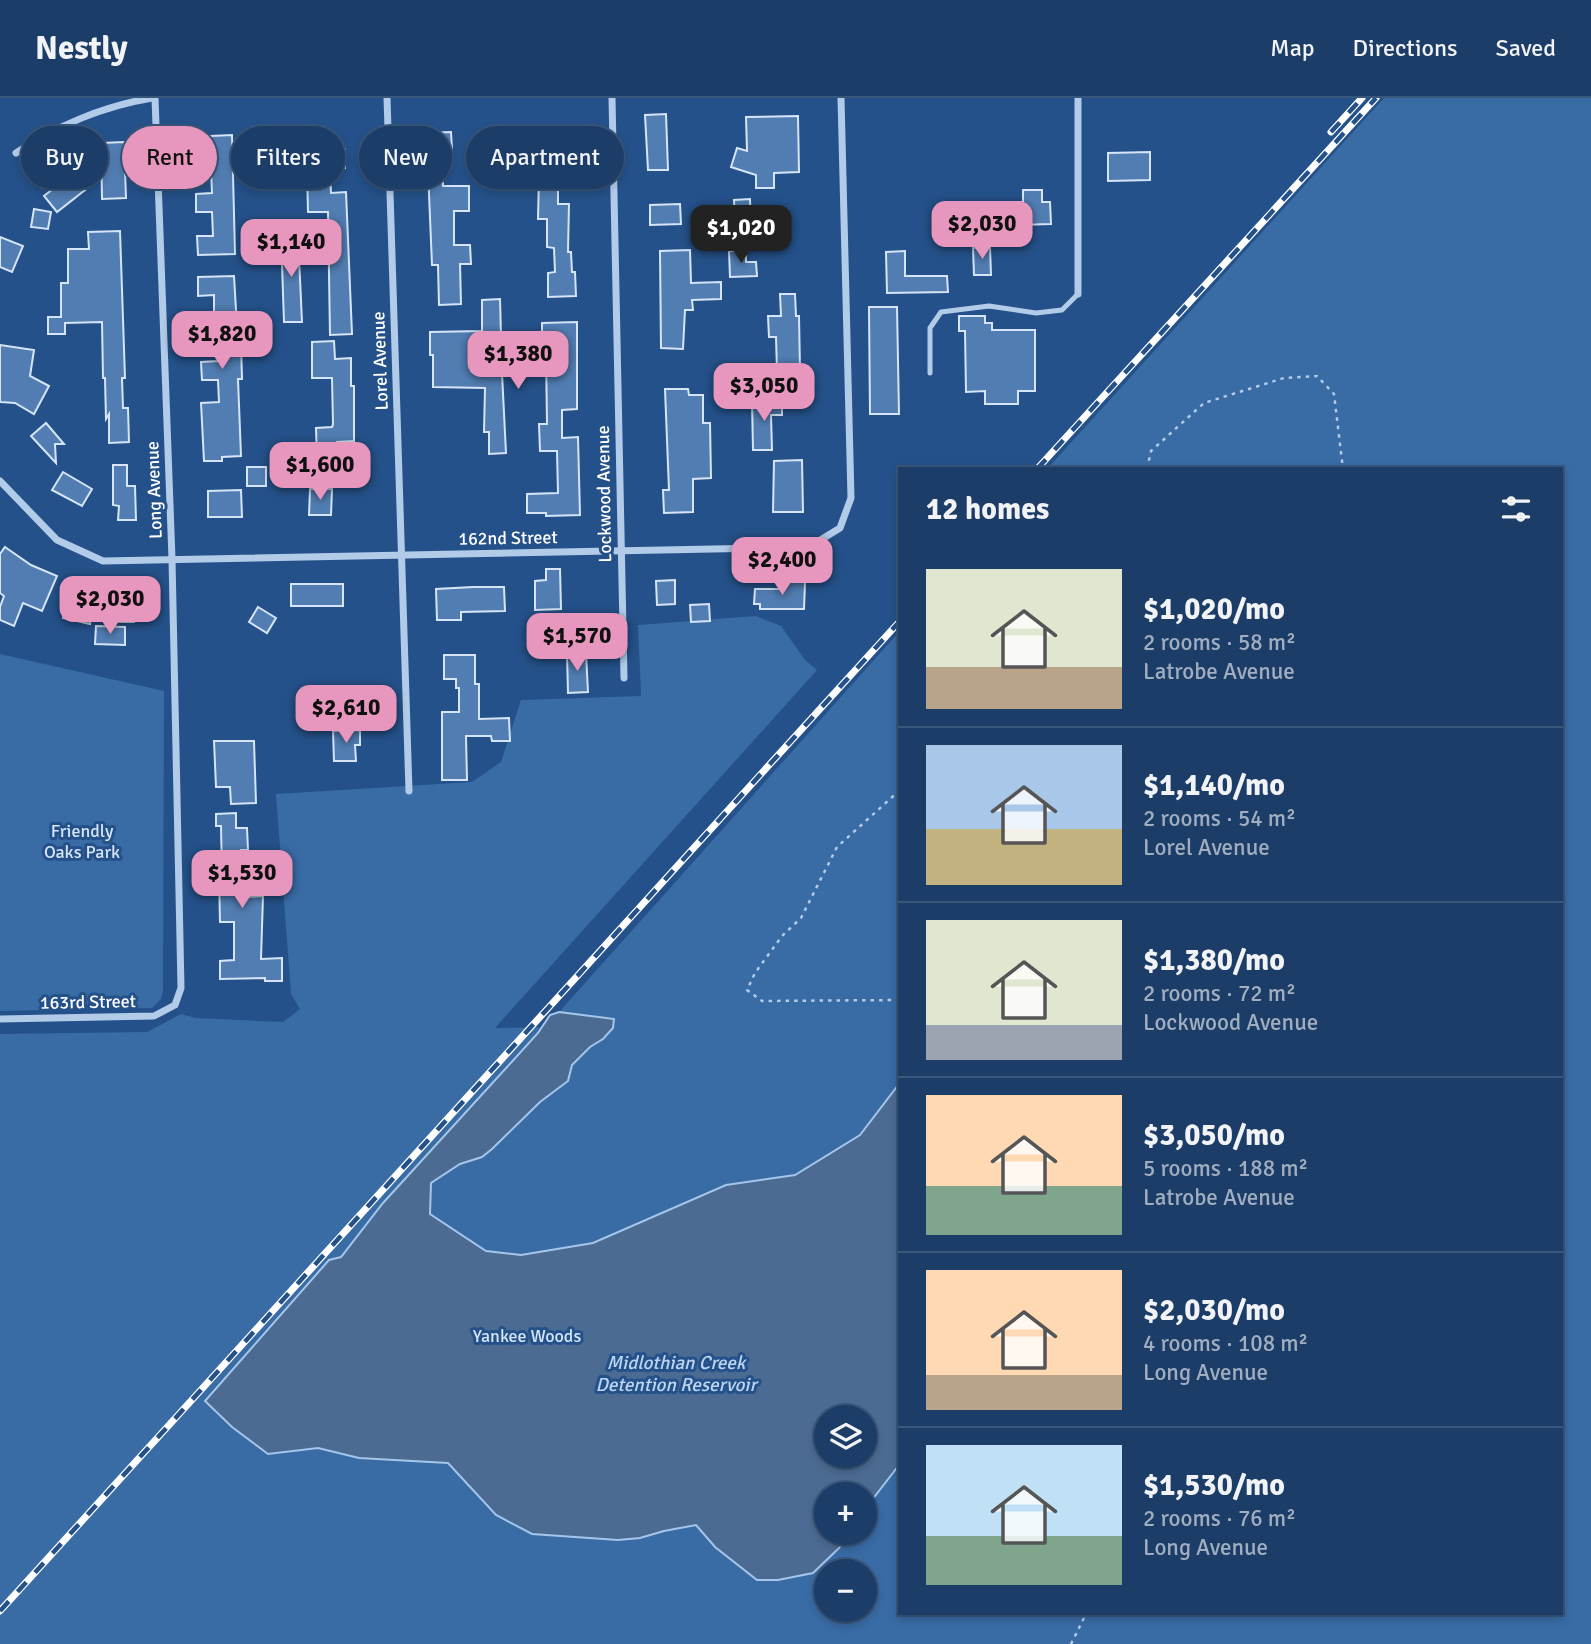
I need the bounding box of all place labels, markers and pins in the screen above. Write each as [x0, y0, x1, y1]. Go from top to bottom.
pin: $2,030 [925, 202, 1039, 261]
pin: $1,020 [684, 206, 798, 265]
pin: $1,140 [234, 220, 348, 279]
pin: $1,820 [165, 312, 279, 371]
pin: $1,380 [461, 331, 575, 391]
pin: $3,050 [707, 364, 821, 423]
pin: $1,600 [263, 442, 377, 502]
pin: $2,400 [725, 538, 839, 597]
pin: $2,030 [53, 576, 167, 636]
pin: $1,570 [520, 614, 634, 673]
pin: $2,610 [289, 686, 403, 745]
pin: $1,530 [185, 850, 299, 910]

